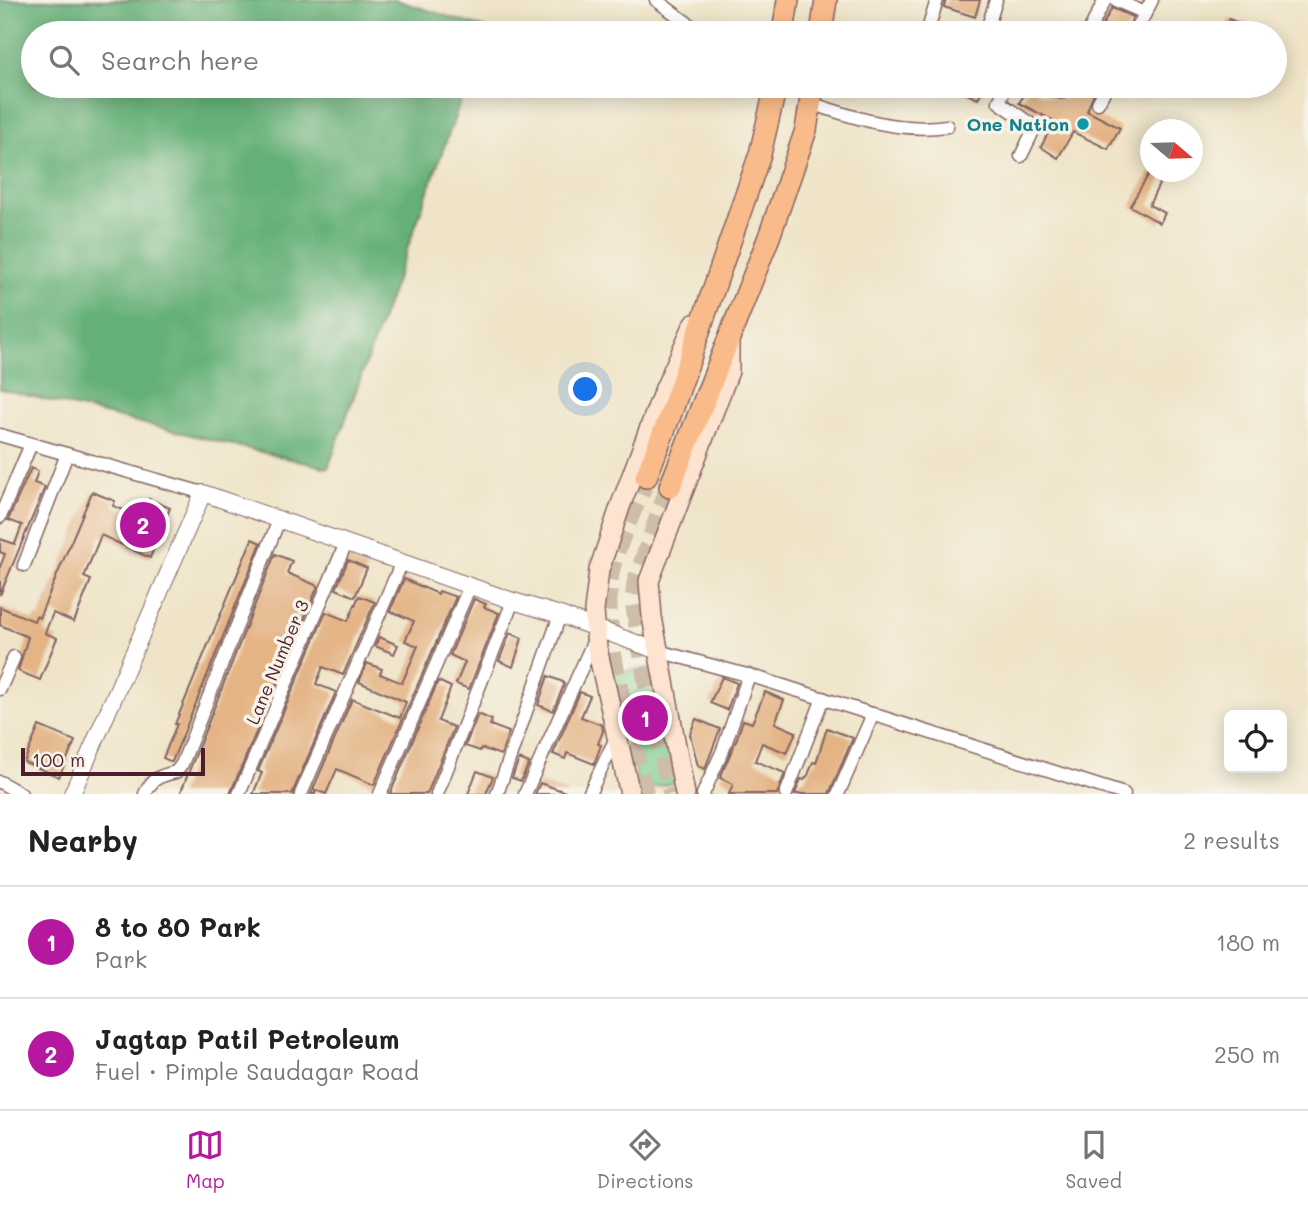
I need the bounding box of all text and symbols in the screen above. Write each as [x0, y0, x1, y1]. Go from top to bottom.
search box [21, 21, 1287, 98]
icon: search [45, 41, 83, 79]
text: Search here [101, 43, 259, 77]
place label: One Nation [967, 112, 1069, 136]
marker: One Nation [1075, 116, 1091, 132]
north arrow [1140, 119, 1203, 182]
your location [568, 372, 602, 406]
pin: 2 [120, 499, 166, 551]
street label: Lane Number 3 [240, 596, 314, 728]
pin: 1 [622, 692, 668, 744]
map controls [1224, 710, 1287, 773]
button: locate [1224, 710, 1287, 773]
scale bar [21, 745, 205, 777]
text: 100 m [32, 747, 85, 772]
text: Nearby [28, 820, 138, 860]
text: 2 results [1183, 825, 1280, 855]
text: 8 to 80 Park [95, 910, 261, 944]
text: 1 [46, 927, 56, 957]
text: 180 m [1216, 927, 1280, 957]
text: Park [95, 944, 147, 974]
text: Jagtap Patil Petroleum [95, 1022, 399, 1056]
text: 2 [45, 1039, 57, 1069]
text: 250 m [1214, 1039, 1280, 1069]
text: Fuel · Pimple Saudagar Road [95, 1056, 419, 1086]
tab: Map [186, 1126, 225, 1193]
tab: Directions [597, 1126, 693, 1193]
tab: Saved [1066, 1126, 1122, 1193]

